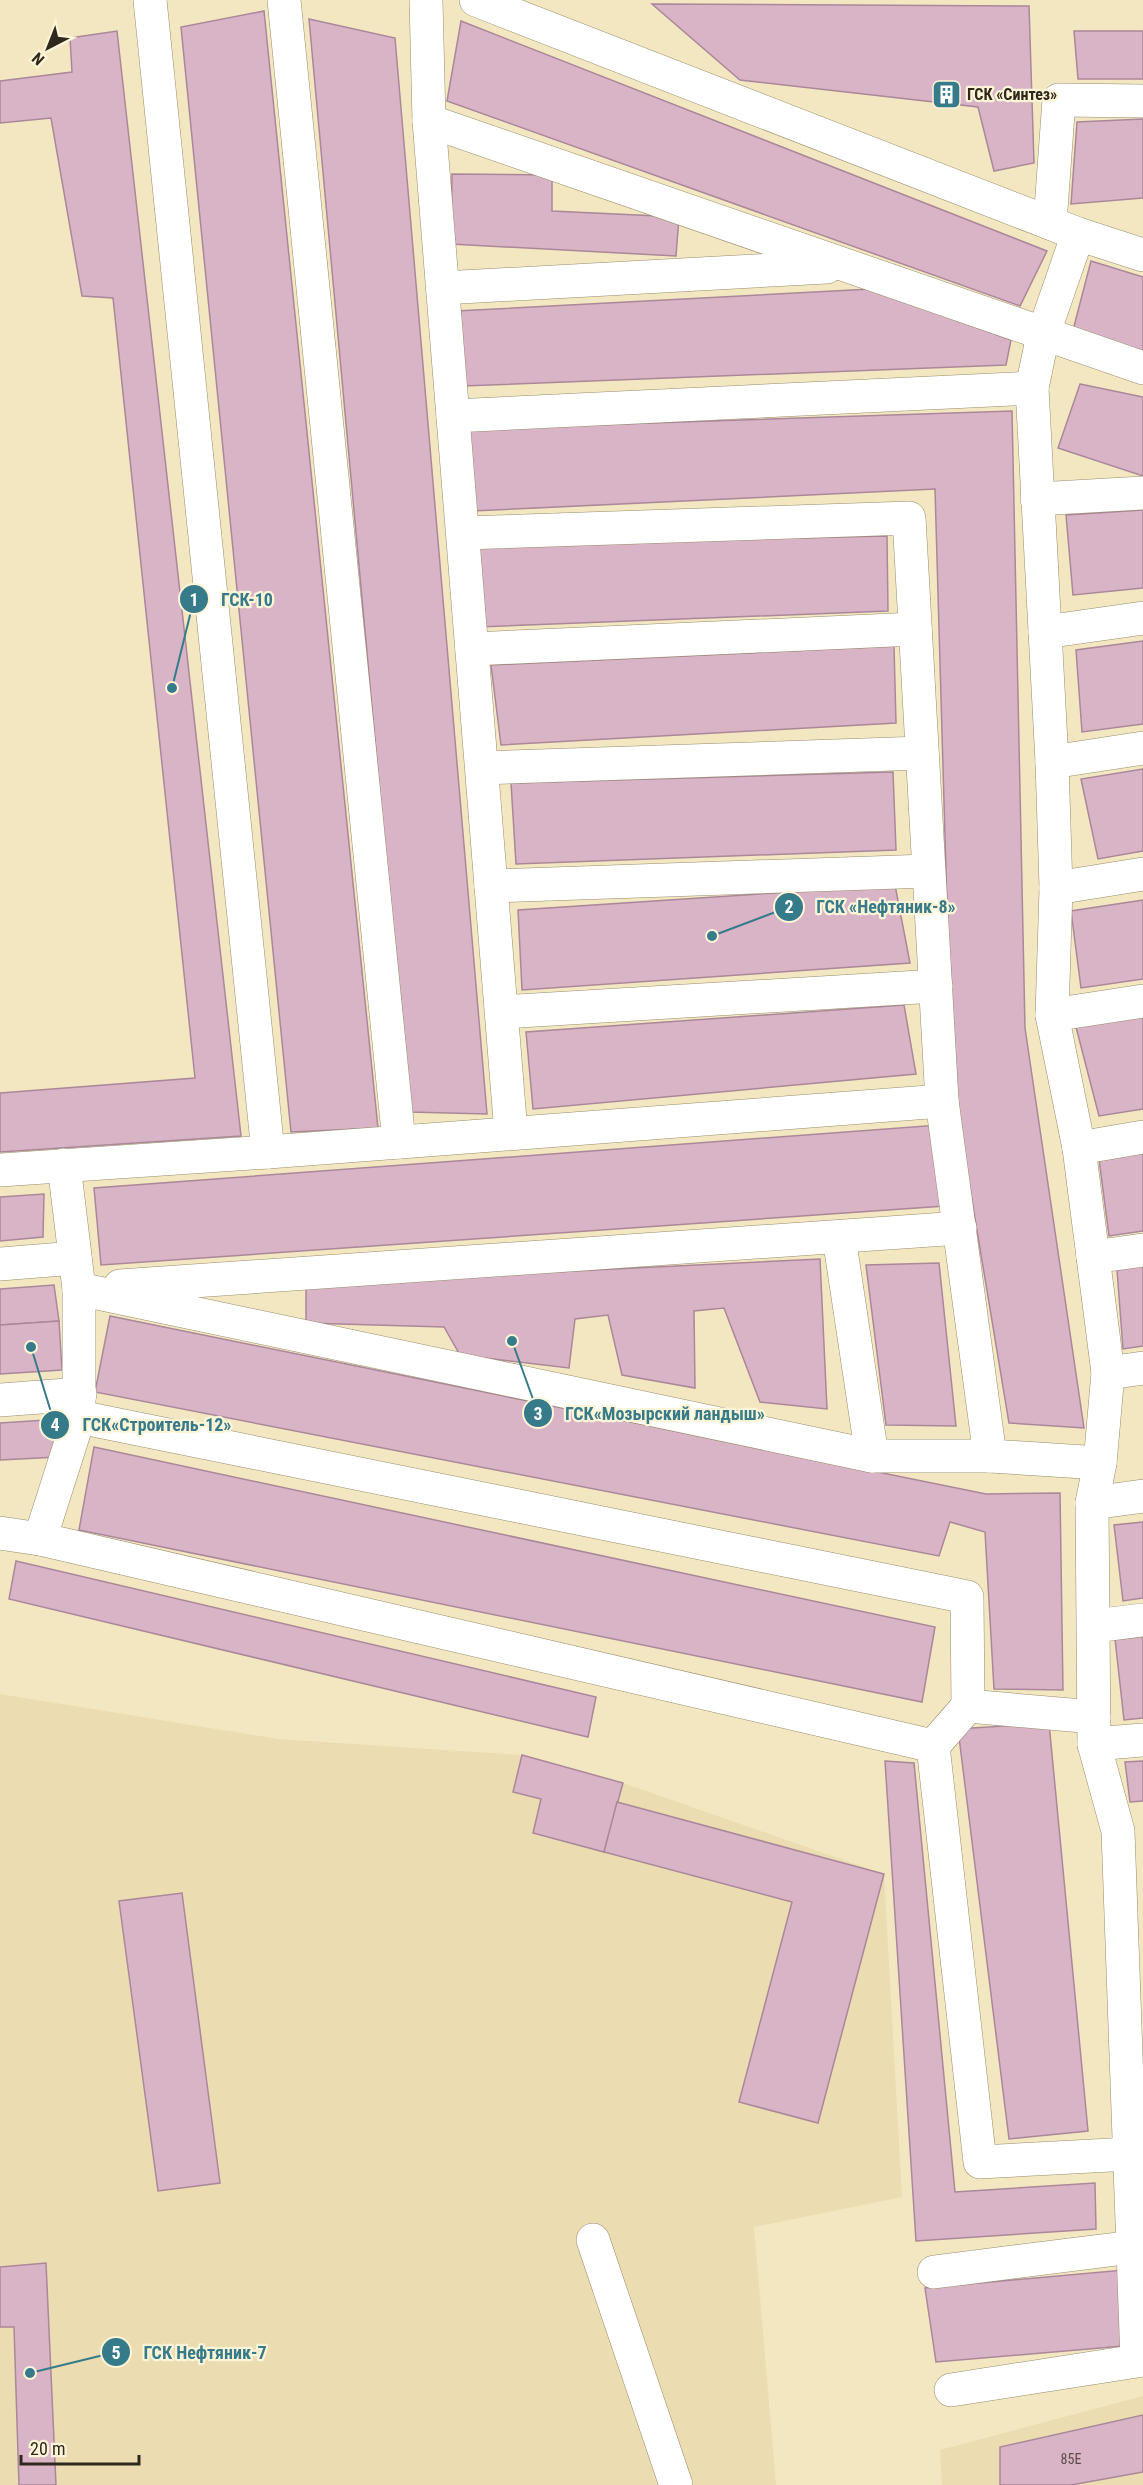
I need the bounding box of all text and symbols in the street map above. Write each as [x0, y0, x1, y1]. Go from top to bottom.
north arrow [18, 18, 78, 78]
text: N [28, 48, 48, 69]
building icon: ГСК «Синтез» [930, 78, 962, 110]
place label: ГСК «Синтез» [967, 85, 1057, 104]
callout: ГСК-10 [179, 581, 285, 617]
text: 1 [189, 589, 199, 610]
text: ГСК-10 [221, 589, 273, 610]
callout: ГСК «Нефтяник-8» [774, 889, 967, 925]
text: 2 [784, 896, 794, 917]
text: ГСК «Нефтяник-8» [816, 896, 956, 917]
callout: ГСК«Мозырский ландыш» [523, 1395, 777, 1431]
text: 3 [533, 1403, 543, 1424]
text: ГСК«Мозырский ландыш» [565, 1403, 765, 1424]
callout: ГСК«Строитель-12» [40, 1407, 243, 1443]
text: 4 [50, 1414, 60, 1435]
text: ГСК«Строитель-12» [83, 1414, 231, 1435]
callout: ГСК Нефтяник-7 [101, 2334, 278, 2370]
text: 5 [111, 2342, 121, 2363]
text: ГСК Нефтяник-7 [143, 2342, 267, 2363]
scale bar [21, 2428, 140, 2466]
text: 20 m [30, 2438, 65, 2459]
house number: 85Е [1061, 2451, 1081, 2467]

